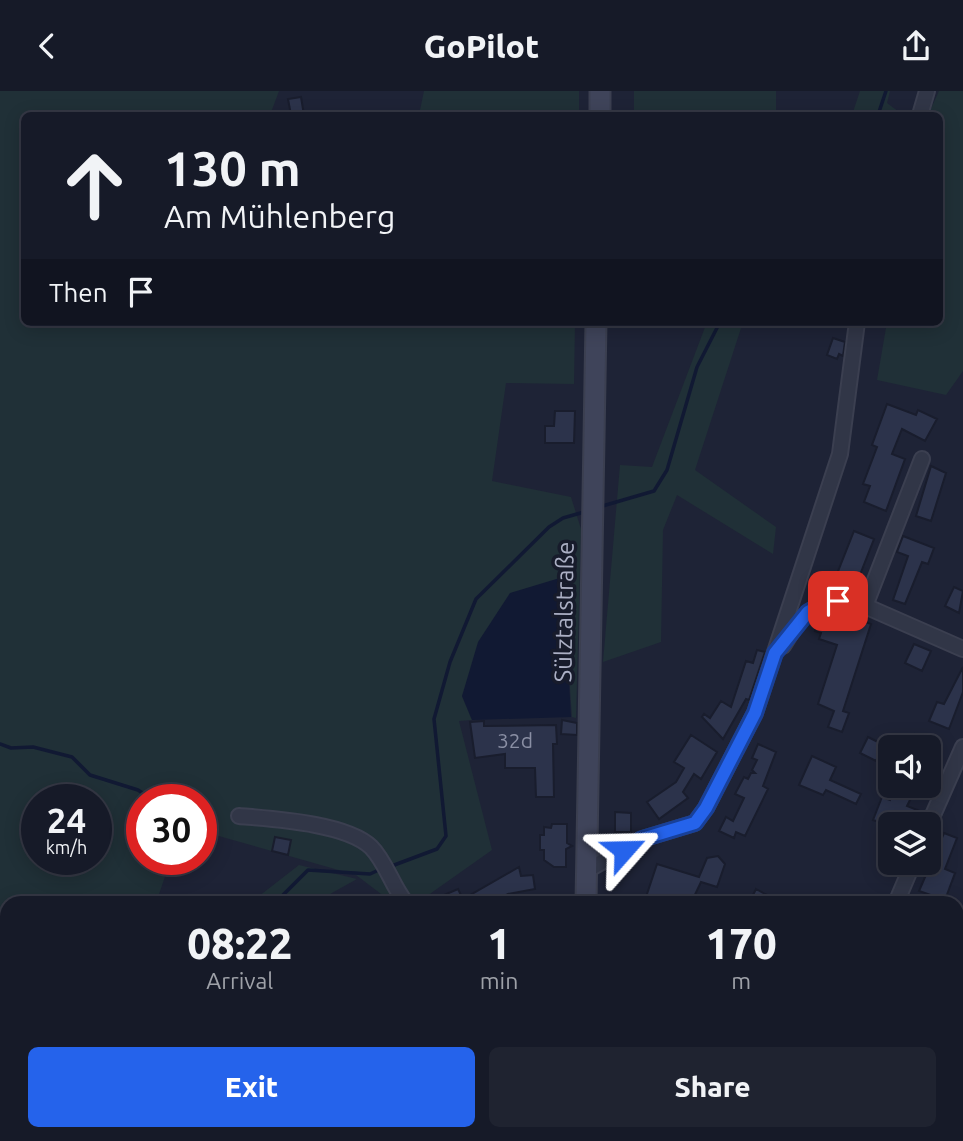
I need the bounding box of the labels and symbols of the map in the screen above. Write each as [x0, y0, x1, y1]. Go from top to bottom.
street label: Sülztalstraße [549, 541, 579, 683]
pin [808, 571, 868, 631]
house number: 32d [497, 728, 533, 752]
speed limit sign: 30 [126, 784, 217, 875]
position arrow [587, 813, 661, 887]

